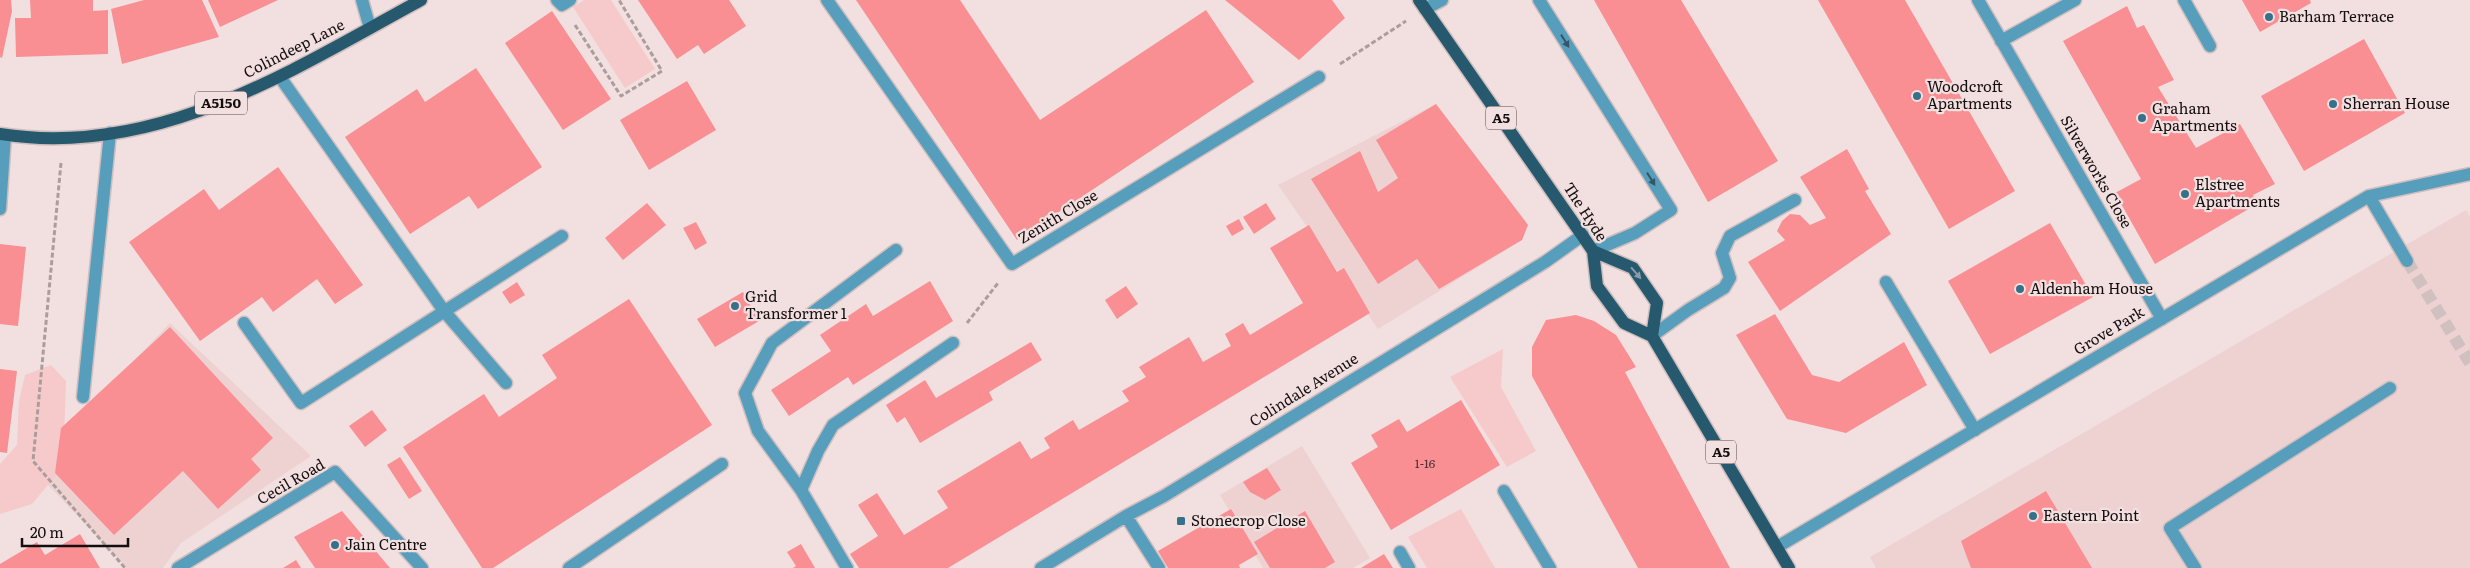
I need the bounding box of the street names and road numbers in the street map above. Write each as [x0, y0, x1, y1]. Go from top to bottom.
street label: Colindeep Lane [239, 12, 348, 83]
road number: A5150 [195, 92, 247, 115]
road number: A5 [1486, 106, 1516, 130]
street label: Silverworks Close [2056, 110, 2139, 232]
street label: The Hyde [1559, 177, 1614, 245]
street label: Zenith Close [1013, 183, 1102, 249]
street label: Grove Park [2068, 299, 2149, 360]
street label: Colindale Avenue [1244, 346, 1362, 431]
road number: A5 [1706, 441, 1736, 464]
street label: Cecil Road [252, 452, 329, 509]

